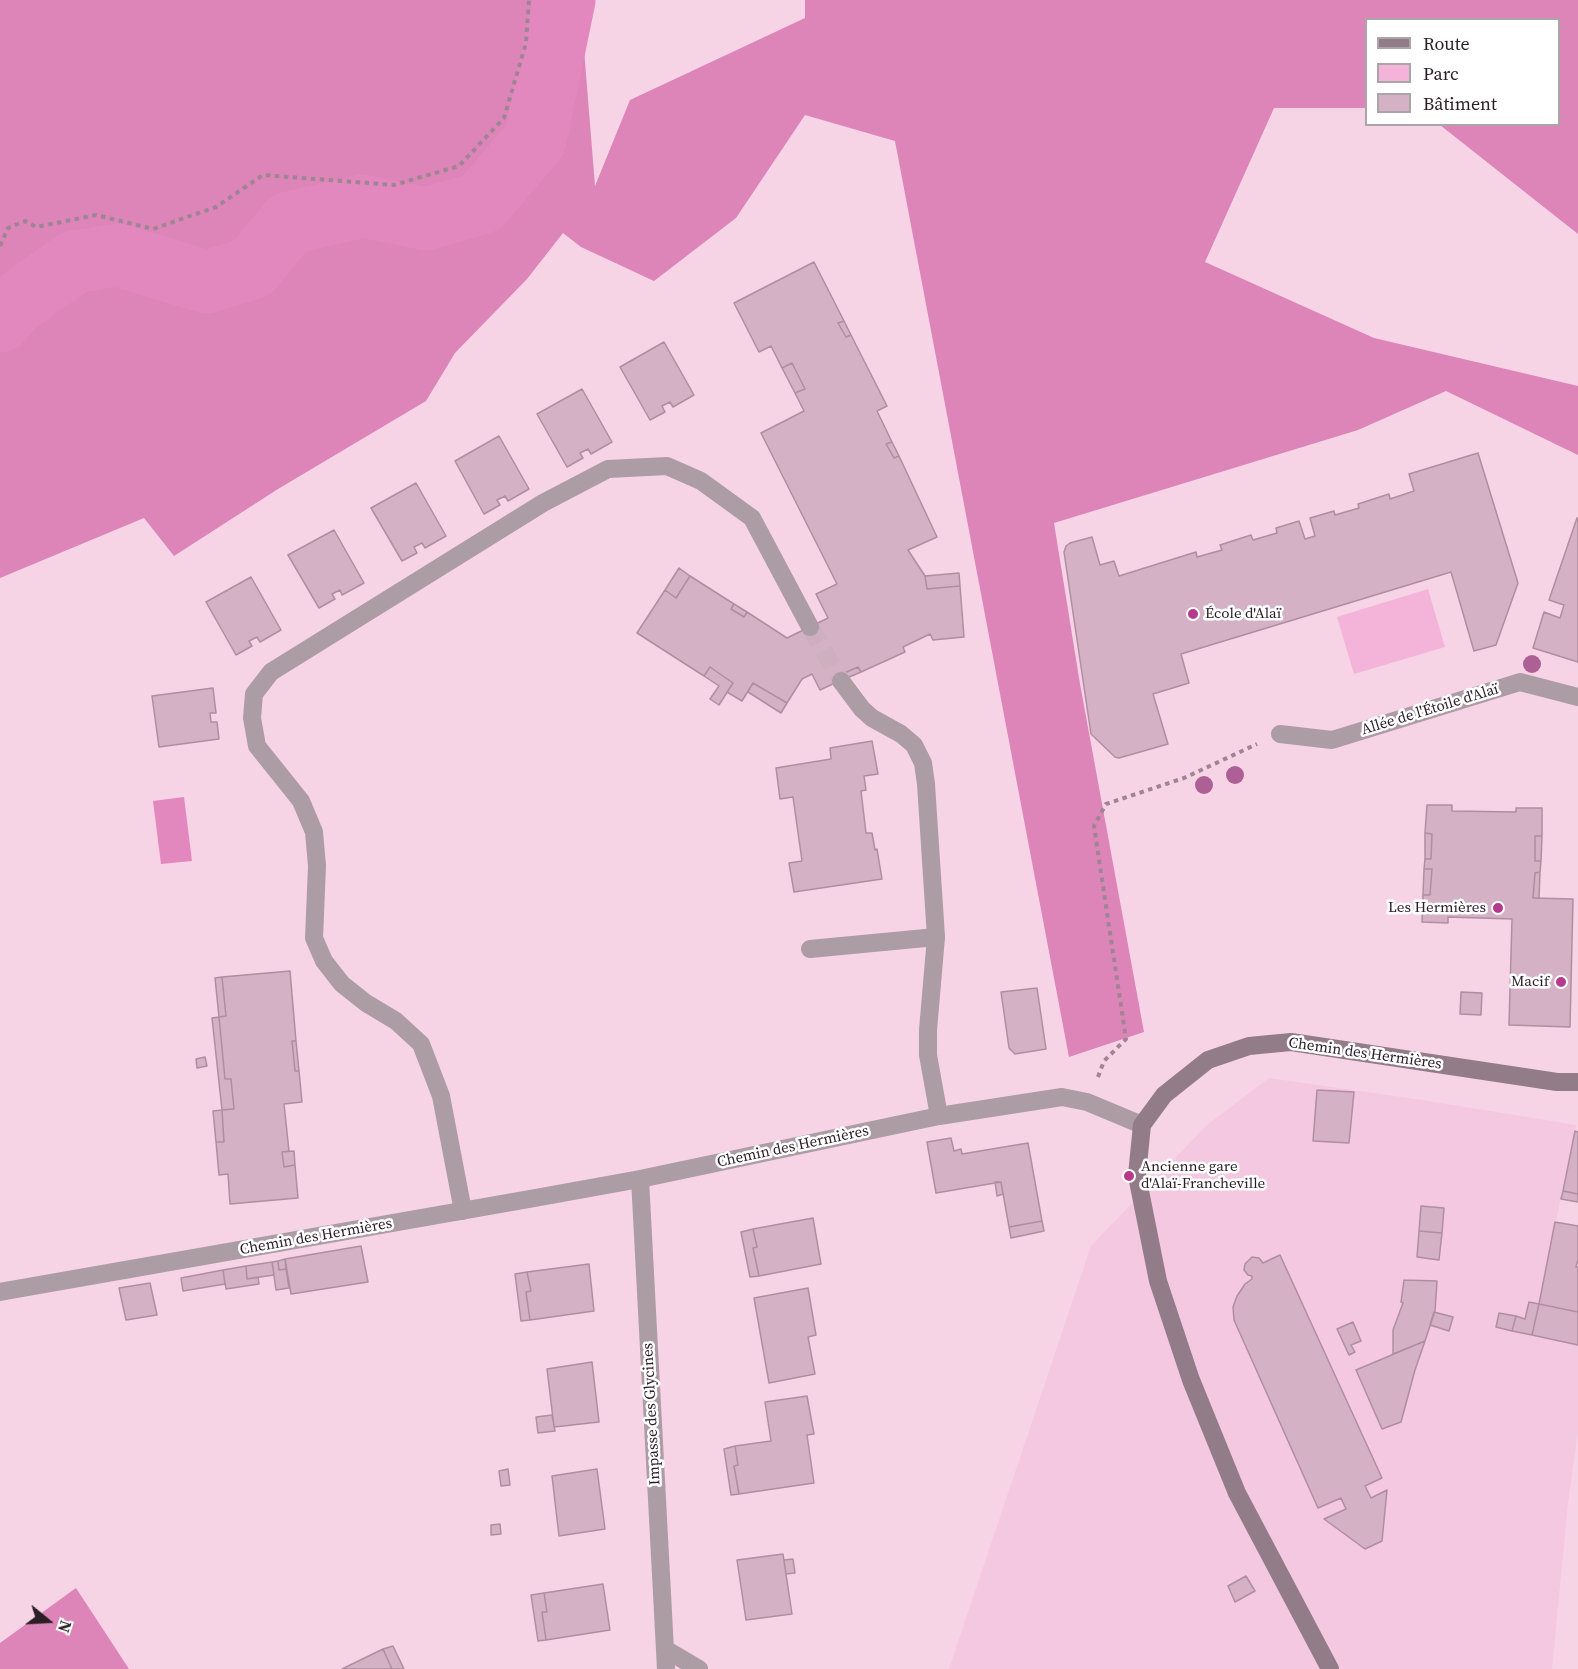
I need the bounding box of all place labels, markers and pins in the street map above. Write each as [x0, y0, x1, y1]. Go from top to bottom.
place label: École d'Alaï [1205, 605, 1281, 623]
marker: École d'Alaï [1186, 607, 1200, 621]
place label: Les Hermières [1388, 899, 1486, 917]
marker: Les Hermières [1491, 901, 1505, 915]
place label: Macif [1511, 973, 1549, 991]
marker: Macif [1554, 975, 1568, 989]
place label: Ancienne gare d'Alaï-Francheville [1141, 1158, 1265, 1193]
marker: Ancienne gare d'Alaï-Francheville [1122, 1169, 1136, 1183]

